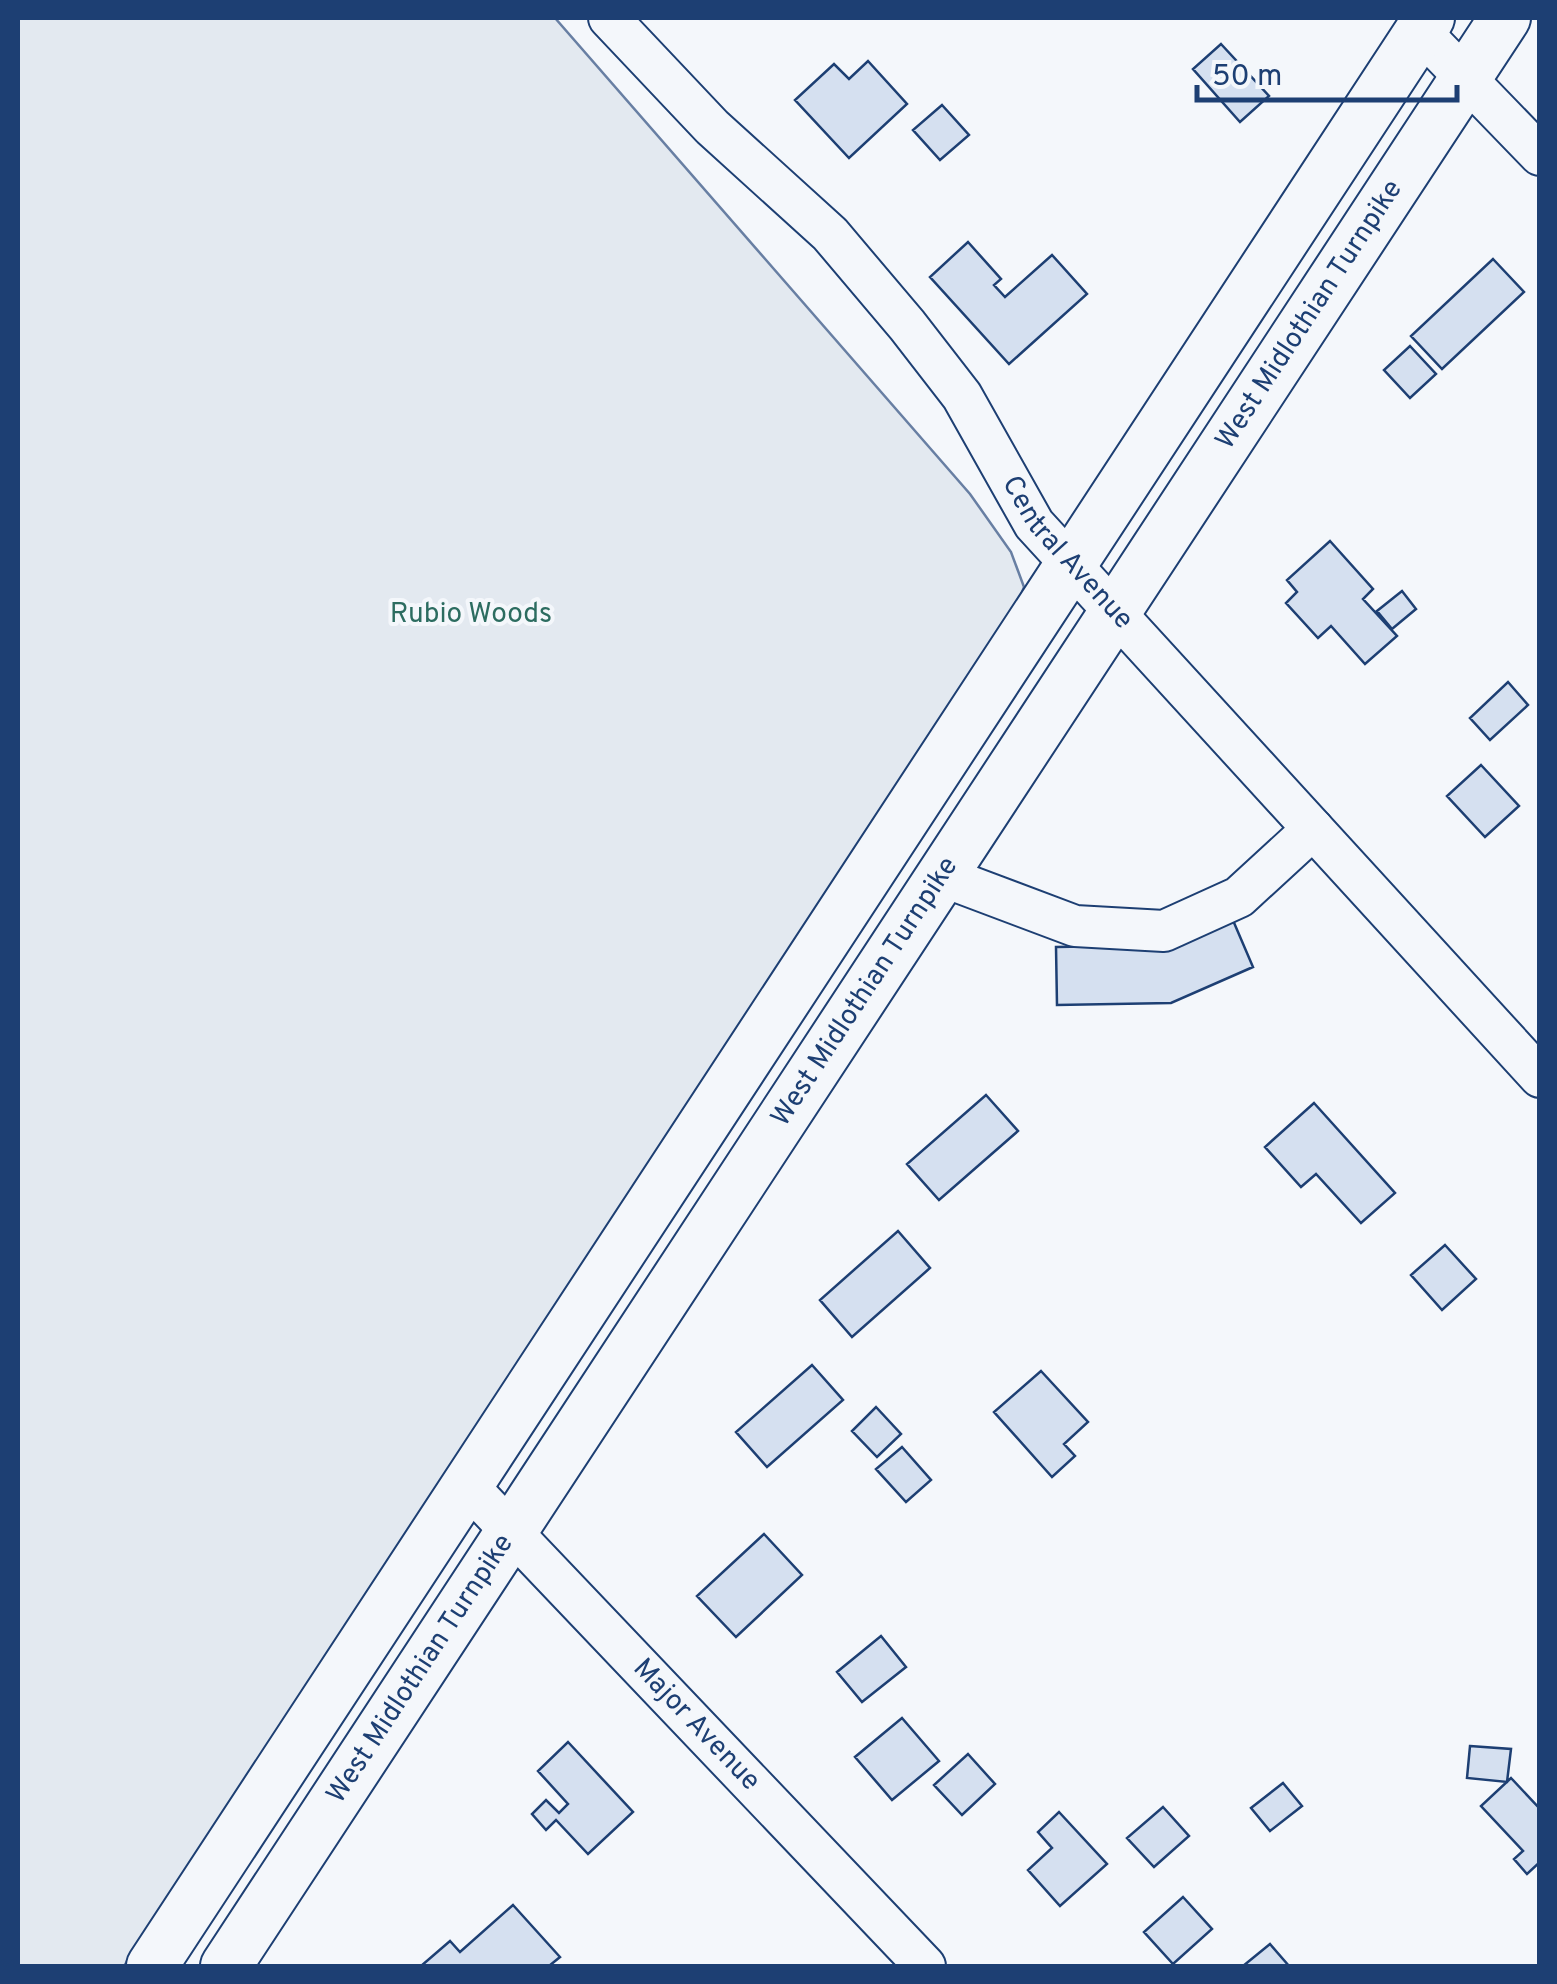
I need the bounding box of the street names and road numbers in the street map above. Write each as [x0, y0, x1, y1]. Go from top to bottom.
street label: West Midlothian Turnpike [1208, 173, 1412, 457]
street label: Central Avenue [993, 470, 1140, 638]
street label: West Midlothian Turnpike [764, 850, 967, 1134]
street label: West Midlothian Turnpike [319, 1528, 522, 1811]
street label: Major Avenue [624, 1652, 768, 1799]

